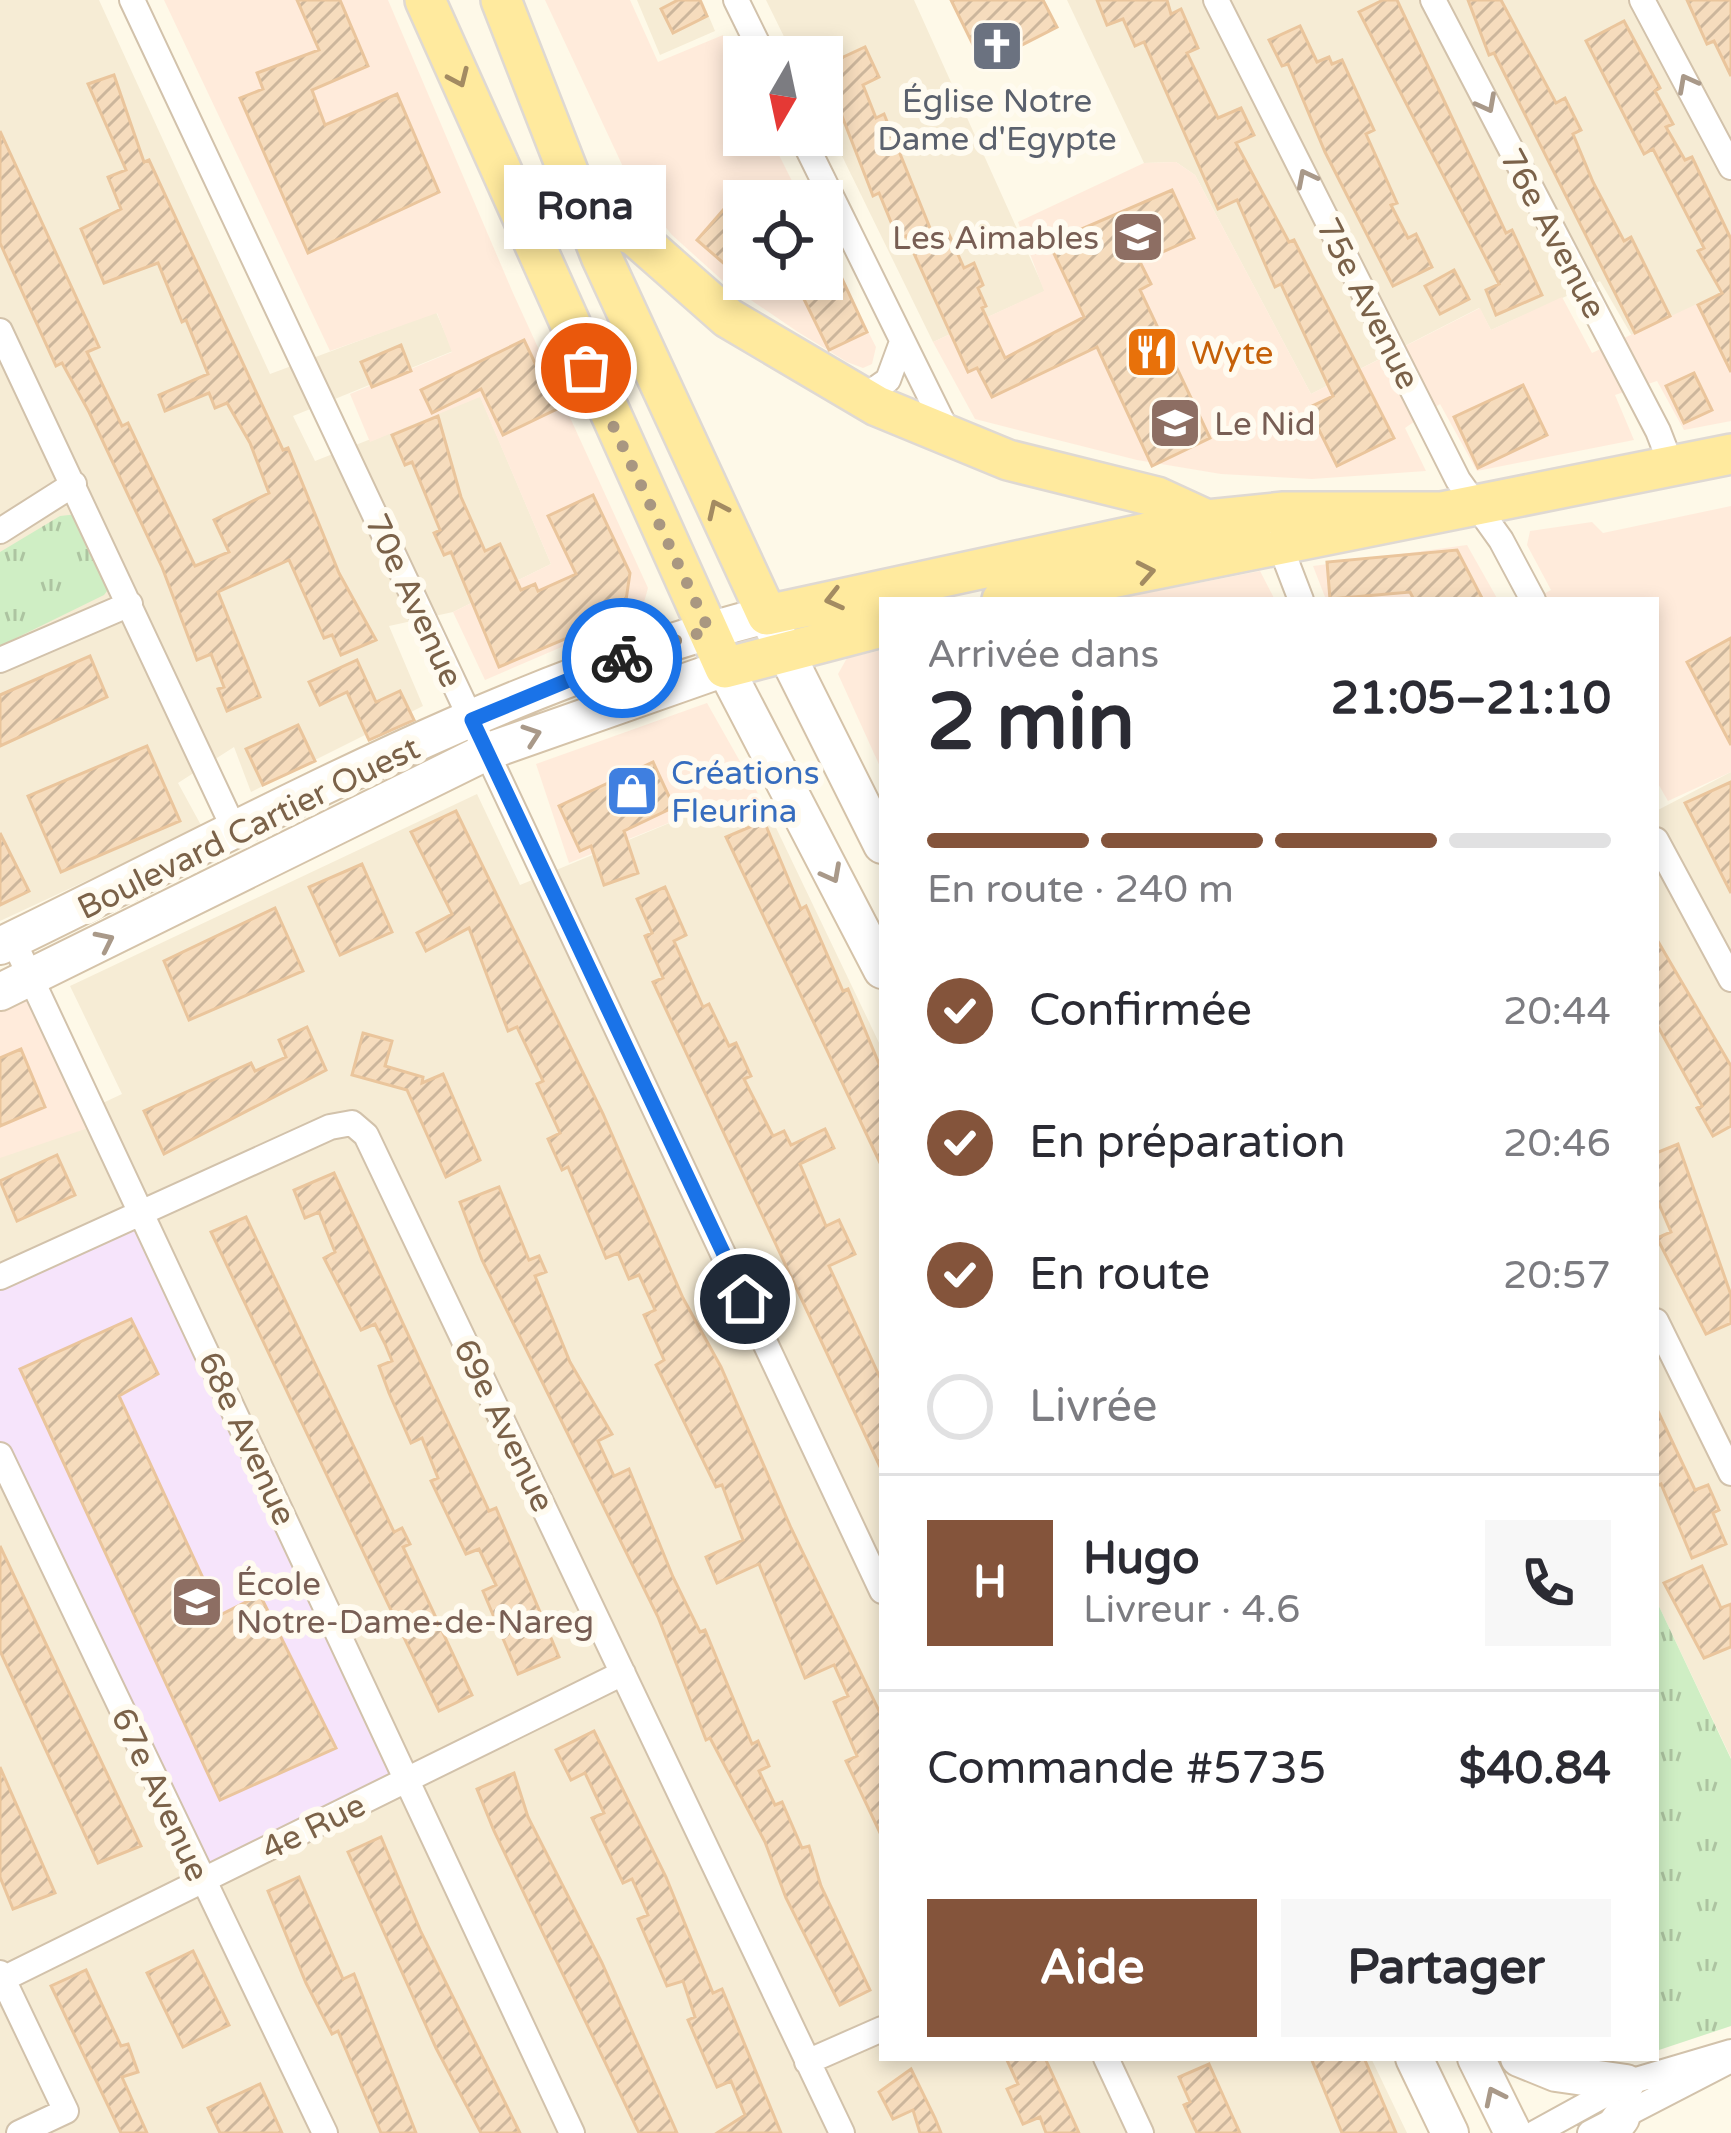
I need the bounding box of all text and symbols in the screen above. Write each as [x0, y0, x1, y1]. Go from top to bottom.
church icon: Église Notre Dame d'Egypte [969, 18, 1025, 74]
north arrow [723, 36, 843, 156]
map controls [723, 36, 843, 300]
one-way arrow [444, 66, 468, 87]
one-way arrow [1678, 75, 1701, 96]
place label: Église Notre Dame d'Egypte [877, 82, 1117, 159]
one-way arrow [1473, 91, 1496, 112]
street label: 76e Avenue [1492, 142, 1614, 325]
callout: Rona [505, 164, 667, 248]
one-way arrow [1296, 169, 1320, 190]
button: locate [723, 180, 843, 300]
text: Rona [536, 183, 634, 230]
school or university icon: Les Aimables [1110, 209, 1166, 265]
street label: 75e Avenue [1308, 212, 1427, 396]
place label: Les Aimables [892, 219, 1099, 258]
pin [535, 317, 637, 419]
restaurant icon: Wyte [1124, 324, 1180, 380]
place label: Wyte [1191, 334, 1274, 373]
icon: bag [553, 335, 619, 401]
school or university icon: Le Nid [1147, 395, 1203, 451]
place label: Le Nid [1214, 405, 1315, 444]
one-way arrow [708, 500, 731, 521]
street label: 70e Avenue [356, 508, 471, 694]
one-way arrow [1135, 560, 1155, 586]
one-way arrow [825, 585, 845, 610]
courier [562, 598, 682, 718]
icon: bike [589, 625, 655, 691]
text: Arrivée dans [927, 631, 1159, 678]
text: 21:05–21:10 [1331, 672, 1611, 726]
text: 2 min [927, 676, 1135, 770]
one-way arrow [521, 725, 542, 750]
street label: Boulevard Cartier Ouest [71, 729, 426, 928]
place label: Créations Fleurina [671, 754, 820, 831]
shop icon: Créations Fleurina [604, 763, 660, 819]
one-way arrow [817, 861, 840, 883]
text: En route · 240 m [927, 866, 1234, 913]
one-way arrow [93, 932, 114, 955]
icon: check [927, 978, 993, 1044]
text: Confirmée [1029, 984, 1252, 1038]
text: 20:44 [1503, 988, 1611, 1035]
icon: check [927, 1110, 993, 1176]
text: En préparation [1029, 1116, 1346, 1170]
text: 20:46 [1503, 1120, 1611, 1167]
icon: check [927, 1242, 993, 1308]
pin [694, 1248, 796, 1350]
text: En route [1029, 1248, 1210, 1302]
text: 20:57 [1503, 1252, 1611, 1299]
icon: home [712, 1266, 778, 1332]
street label: 69e Avenue [445, 1333, 562, 1518]
street label: 68e Avenue [189, 1346, 304, 1532]
text: Livrée [1029, 1380, 1157, 1434]
button: phone [1485, 1520, 1611, 1646]
text: Hugo [1083, 1532, 1200, 1586]
text: H [973, 1556, 1007, 1610]
place label: École Notre-Dame-de-Nareg [236, 1565, 594, 1642]
school or university icon: École Notre-Dame-de-Nareg [169, 1574, 225, 1630]
text: Livreur · 4.6 [1083, 1586, 1301, 1633]
street label: 67e Avenue [102, 1702, 217, 1888]
text: Commande #5735 [927, 1742, 1326, 1796]
text: $40.84 [1459, 1742, 1611, 1796]
street label: 4e Rue [256, 1786, 372, 1869]
button: Aide [927, 1899, 1257, 2037]
button: Partager [1281, 1899, 1611, 2037]
one-way arrow [1485, 2086, 1508, 2108]

